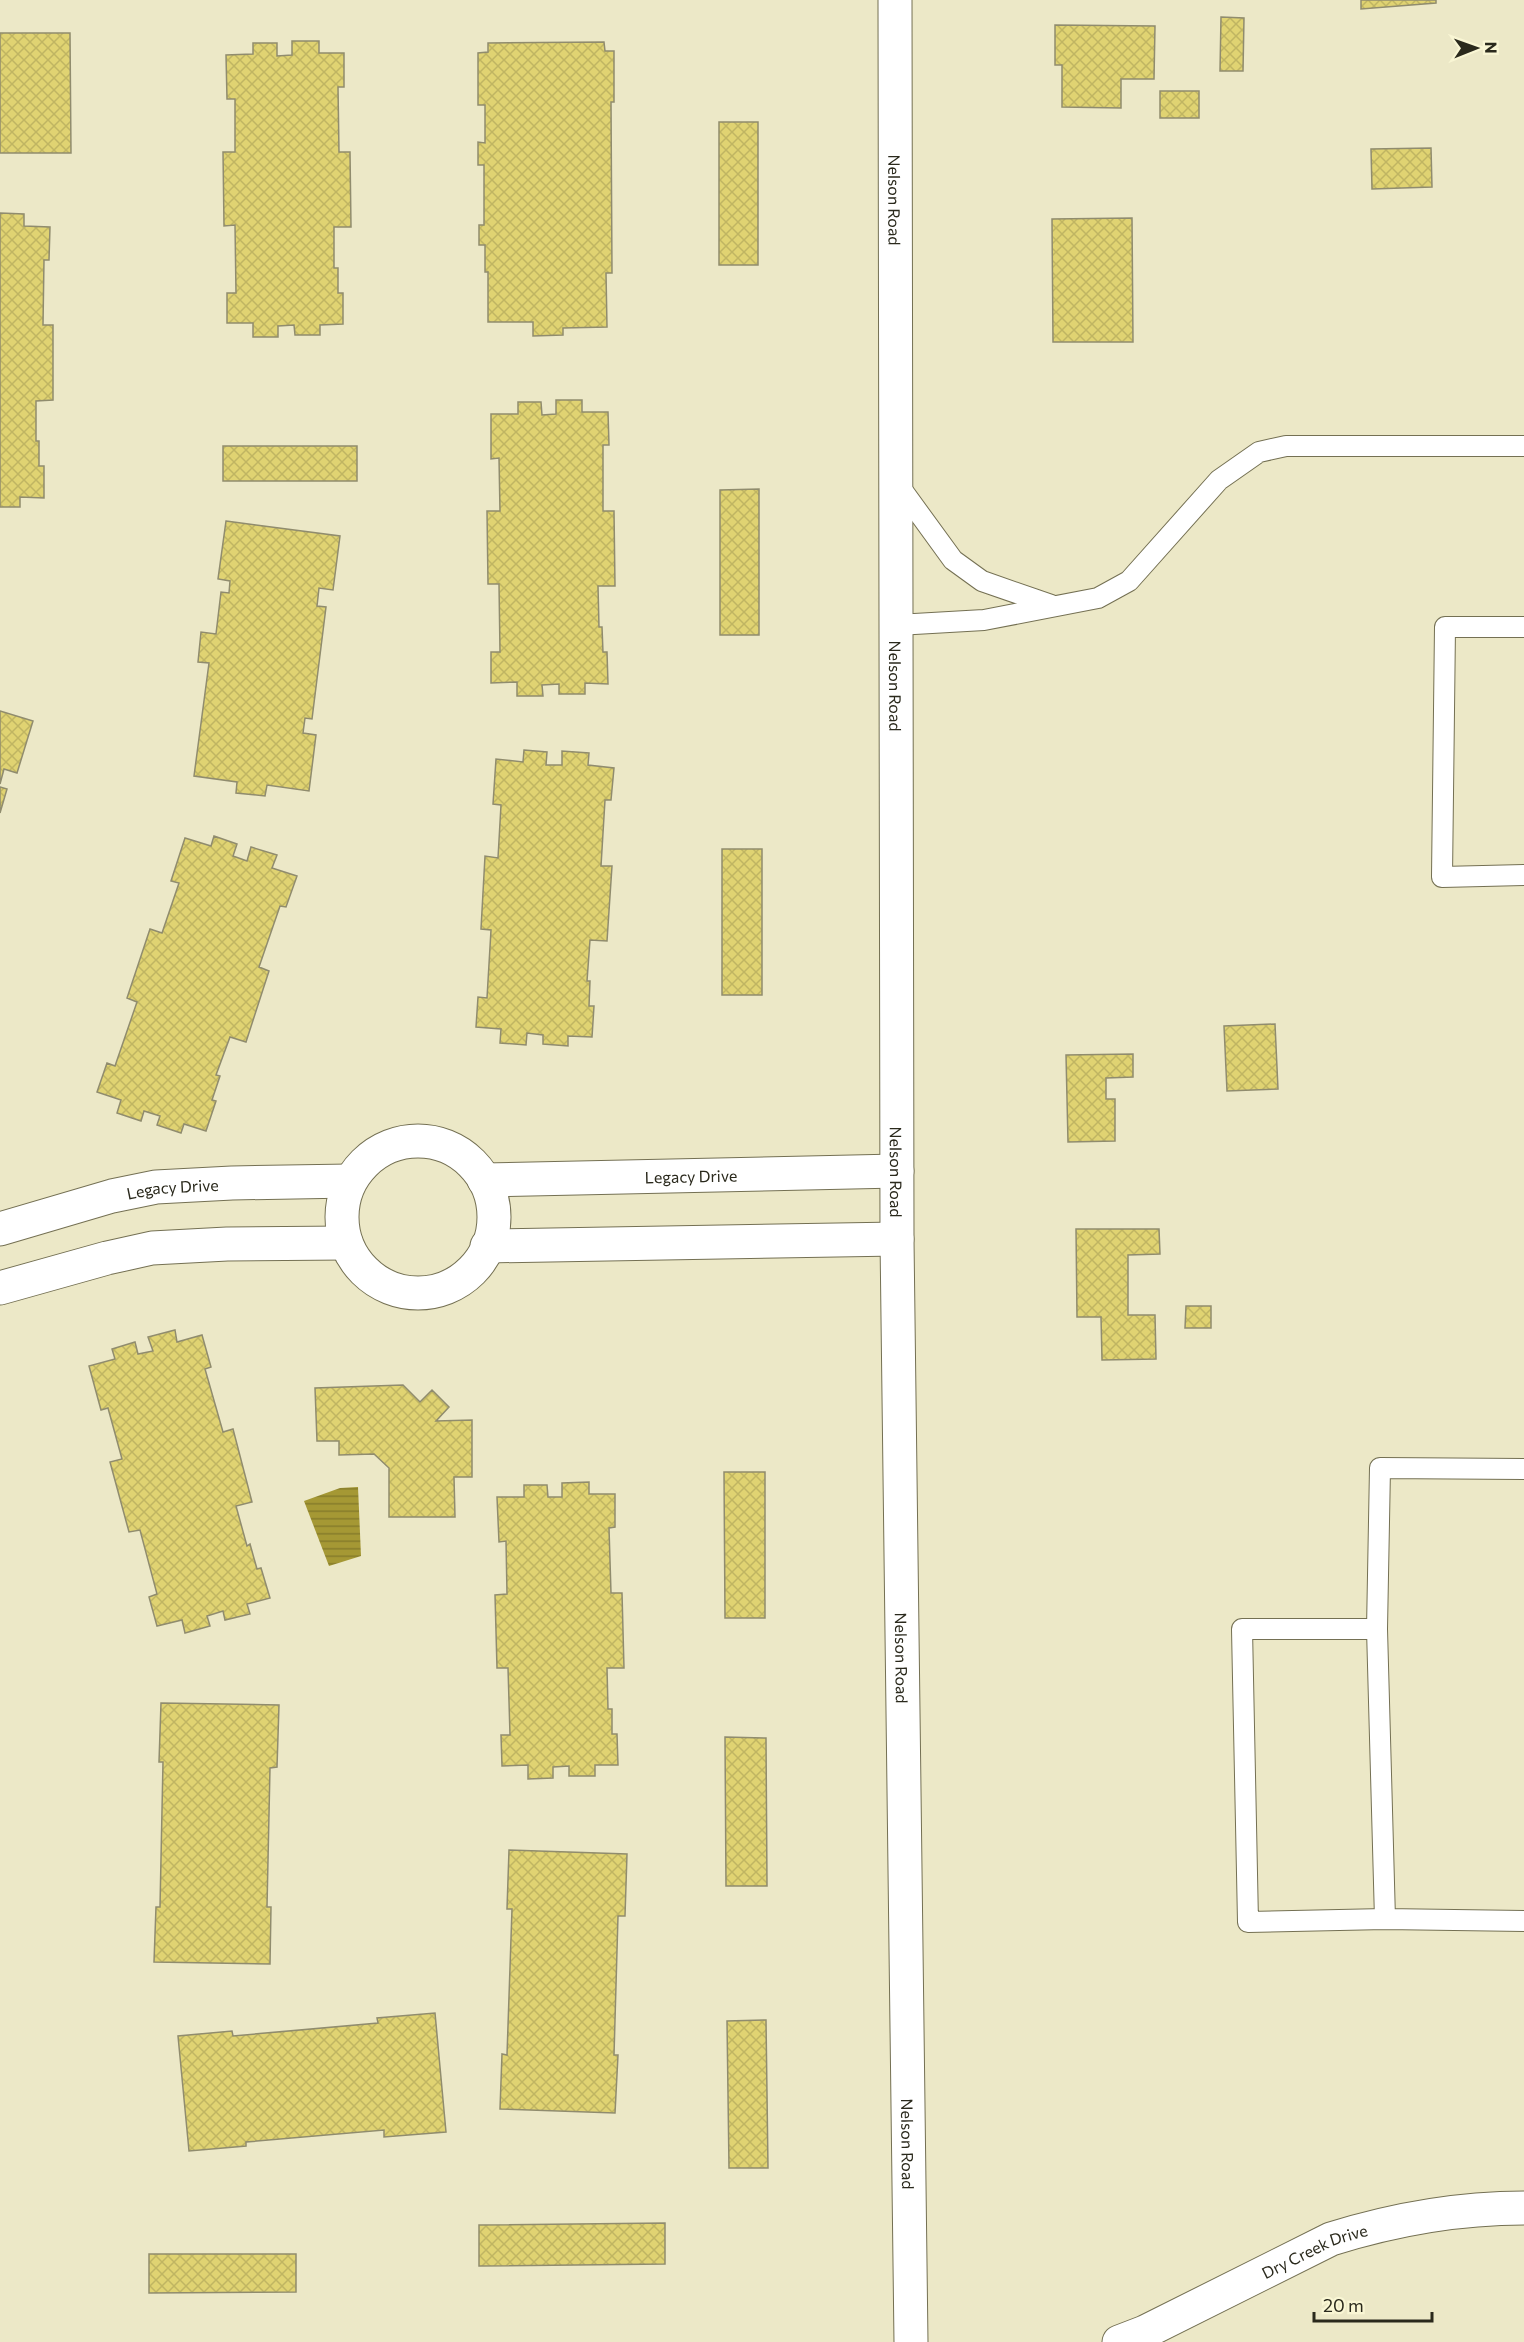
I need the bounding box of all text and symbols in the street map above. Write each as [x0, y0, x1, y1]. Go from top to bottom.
north arrow [1446, 18, 1506, 78]
text: N [1482, 42, 1501, 54]
street label: Nelson Road [886, 154, 905, 246]
street label: Nelson Road [887, 640, 906, 732]
street label: Nelson Road [887, 1126, 906, 1218]
street label: Legacy Drive [644, 1165, 737, 1186]
street label: Legacy Drive [125, 1174, 219, 1202]
street label: Nelson Road [892, 1612, 912, 1704]
street label: Nelson Road [898, 2098, 919, 2190]
street label: Dry Creek Drive [1258, 2220, 1369, 2282]
scale bar [1314, 2285, 1432, 2323]
text: 20 m [1323, 2294, 1364, 2316]

